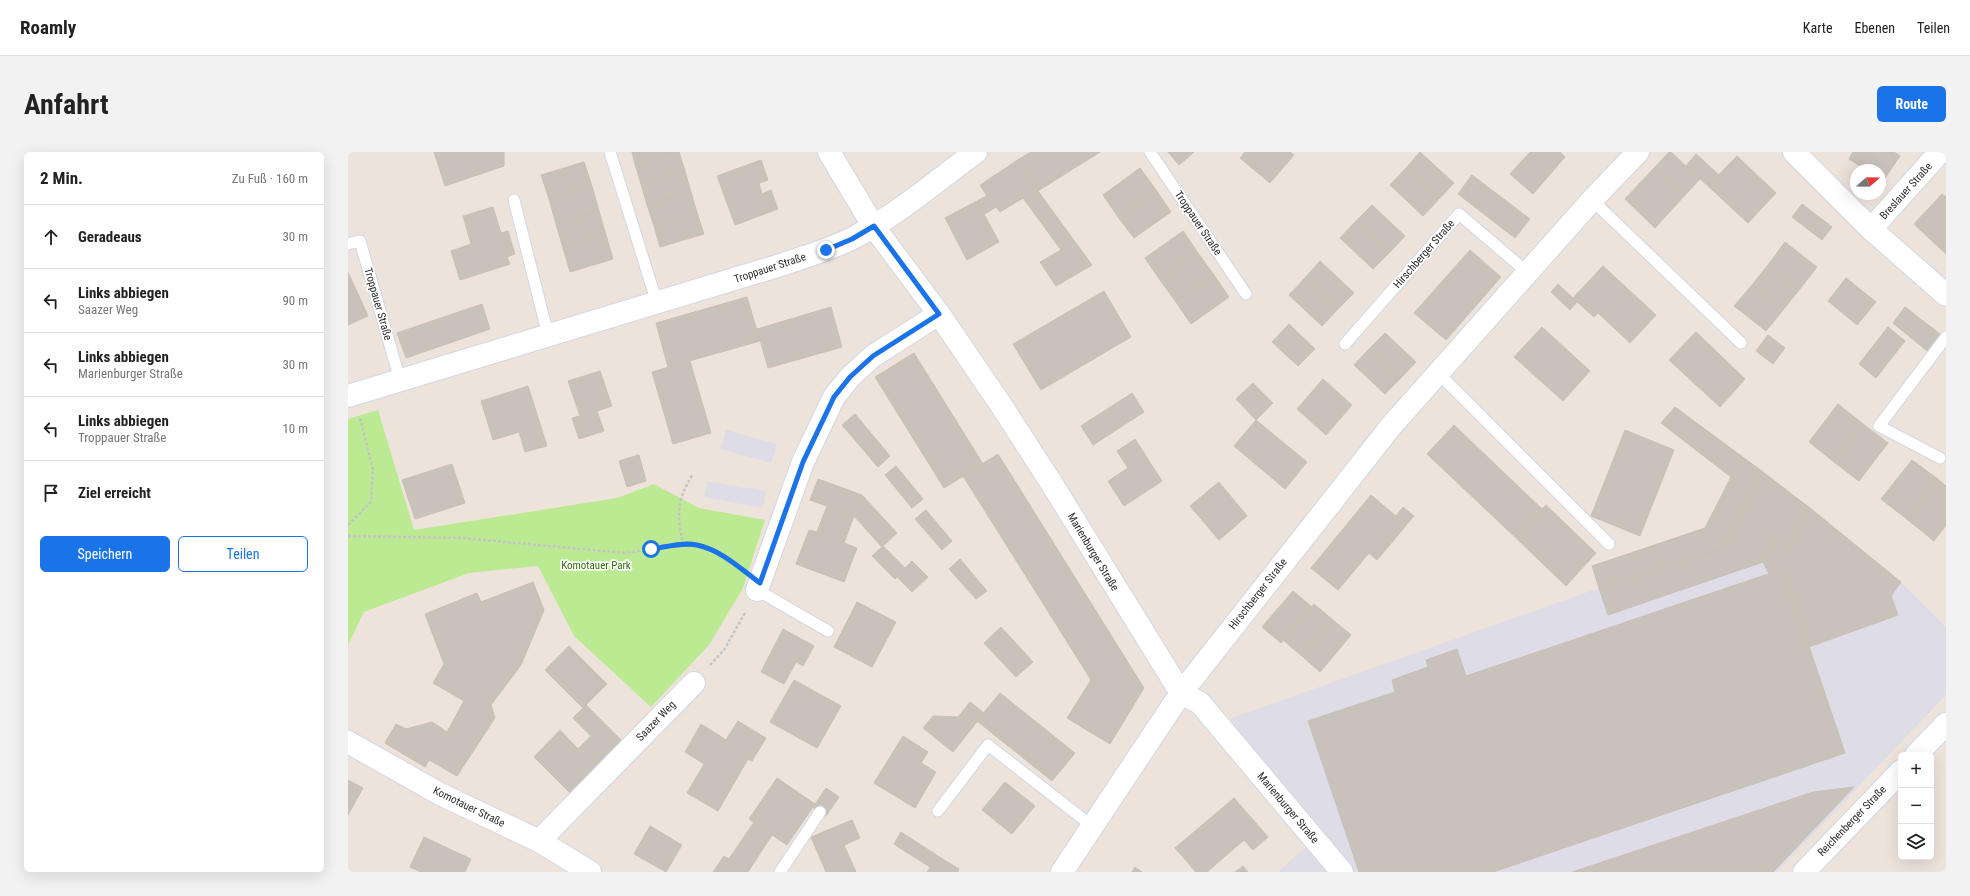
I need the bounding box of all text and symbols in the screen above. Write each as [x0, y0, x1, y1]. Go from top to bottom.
text: Roamly [20, 16, 76, 39]
text: Karte [1803, 20, 1832, 36]
text: Ebenen [1854, 20, 1895, 36]
text: Teilen [1917, 20, 1950, 36]
button: Route [1877, 86, 1946, 122]
text: Anfahrt [24, 88, 109, 121]
street label: Breslauer Straße [1877, 160, 1935, 222]
north arrow [1850, 164, 1886, 200]
text: 2 Min. [40, 168, 83, 188]
text: Zu Fuß · 160 m [232, 171, 308, 186]
street label: Troppauer Straße [1172, 188, 1224, 258]
street label: Hirschberger Straße [1391, 217, 1457, 291]
icon: ahead [40, 226, 62, 248]
text: Geradeaus [78, 228, 142, 246]
text: 30 m [282, 229, 308, 244]
route end [817, 241, 835, 259]
street label: Troppauer Straße [732, 250, 808, 286]
street label: Troppauer Straße [361, 266, 395, 342]
text: Links abbiegen [78, 284, 169, 302]
icon: left [40, 290, 62, 312]
text: 90 m [282, 293, 308, 308]
text: Saazer Weg [78, 302, 138, 317]
text: Links abbiegen [78, 348, 169, 366]
icon: left [40, 354, 62, 376]
text: 30 m [282, 357, 308, 372]
text: Marienburger Straße [78, 366, 183, 381]
text: Links abbiegen [78, 412, 169, 430]
icon: left [40, 418, 62, 440]
text: 10 m [282, 421, 308, 436]
text: Troppauer Straße [78, 430, 166, 445]
icon: arrive [40, 482, 62, 504]
text: Ziel erreicht [78, 484, 151, 502]
street label: Marienburger Straße [1065, 511, 1121, 593]
button: Speichern [40, 536, 170, 572]
button: Teilen [178, 536, 308, 572]
route start [642, 540, 660, 558]
street label: Hirschberger Straße [1226, 556, 1290, 632]
park label: Komotauer Park [561, 559, 631, 572]
street label: Saazer Weg [634, 698, 678, 744]
map controls [1898, 752, 1934, 860]
button: + [1898, 752, 1934, 788]
street label: Marienburger Straße [1255, 770, 1321, 846]
street label: Reichenberger Straße [1815, 783, 1889, 859]
street label: Komotauer Straße [431, 784, 507, 830]
button: − [1898, 788, 1934, 824]
button: layers [1898, 824, 1934, 860]

